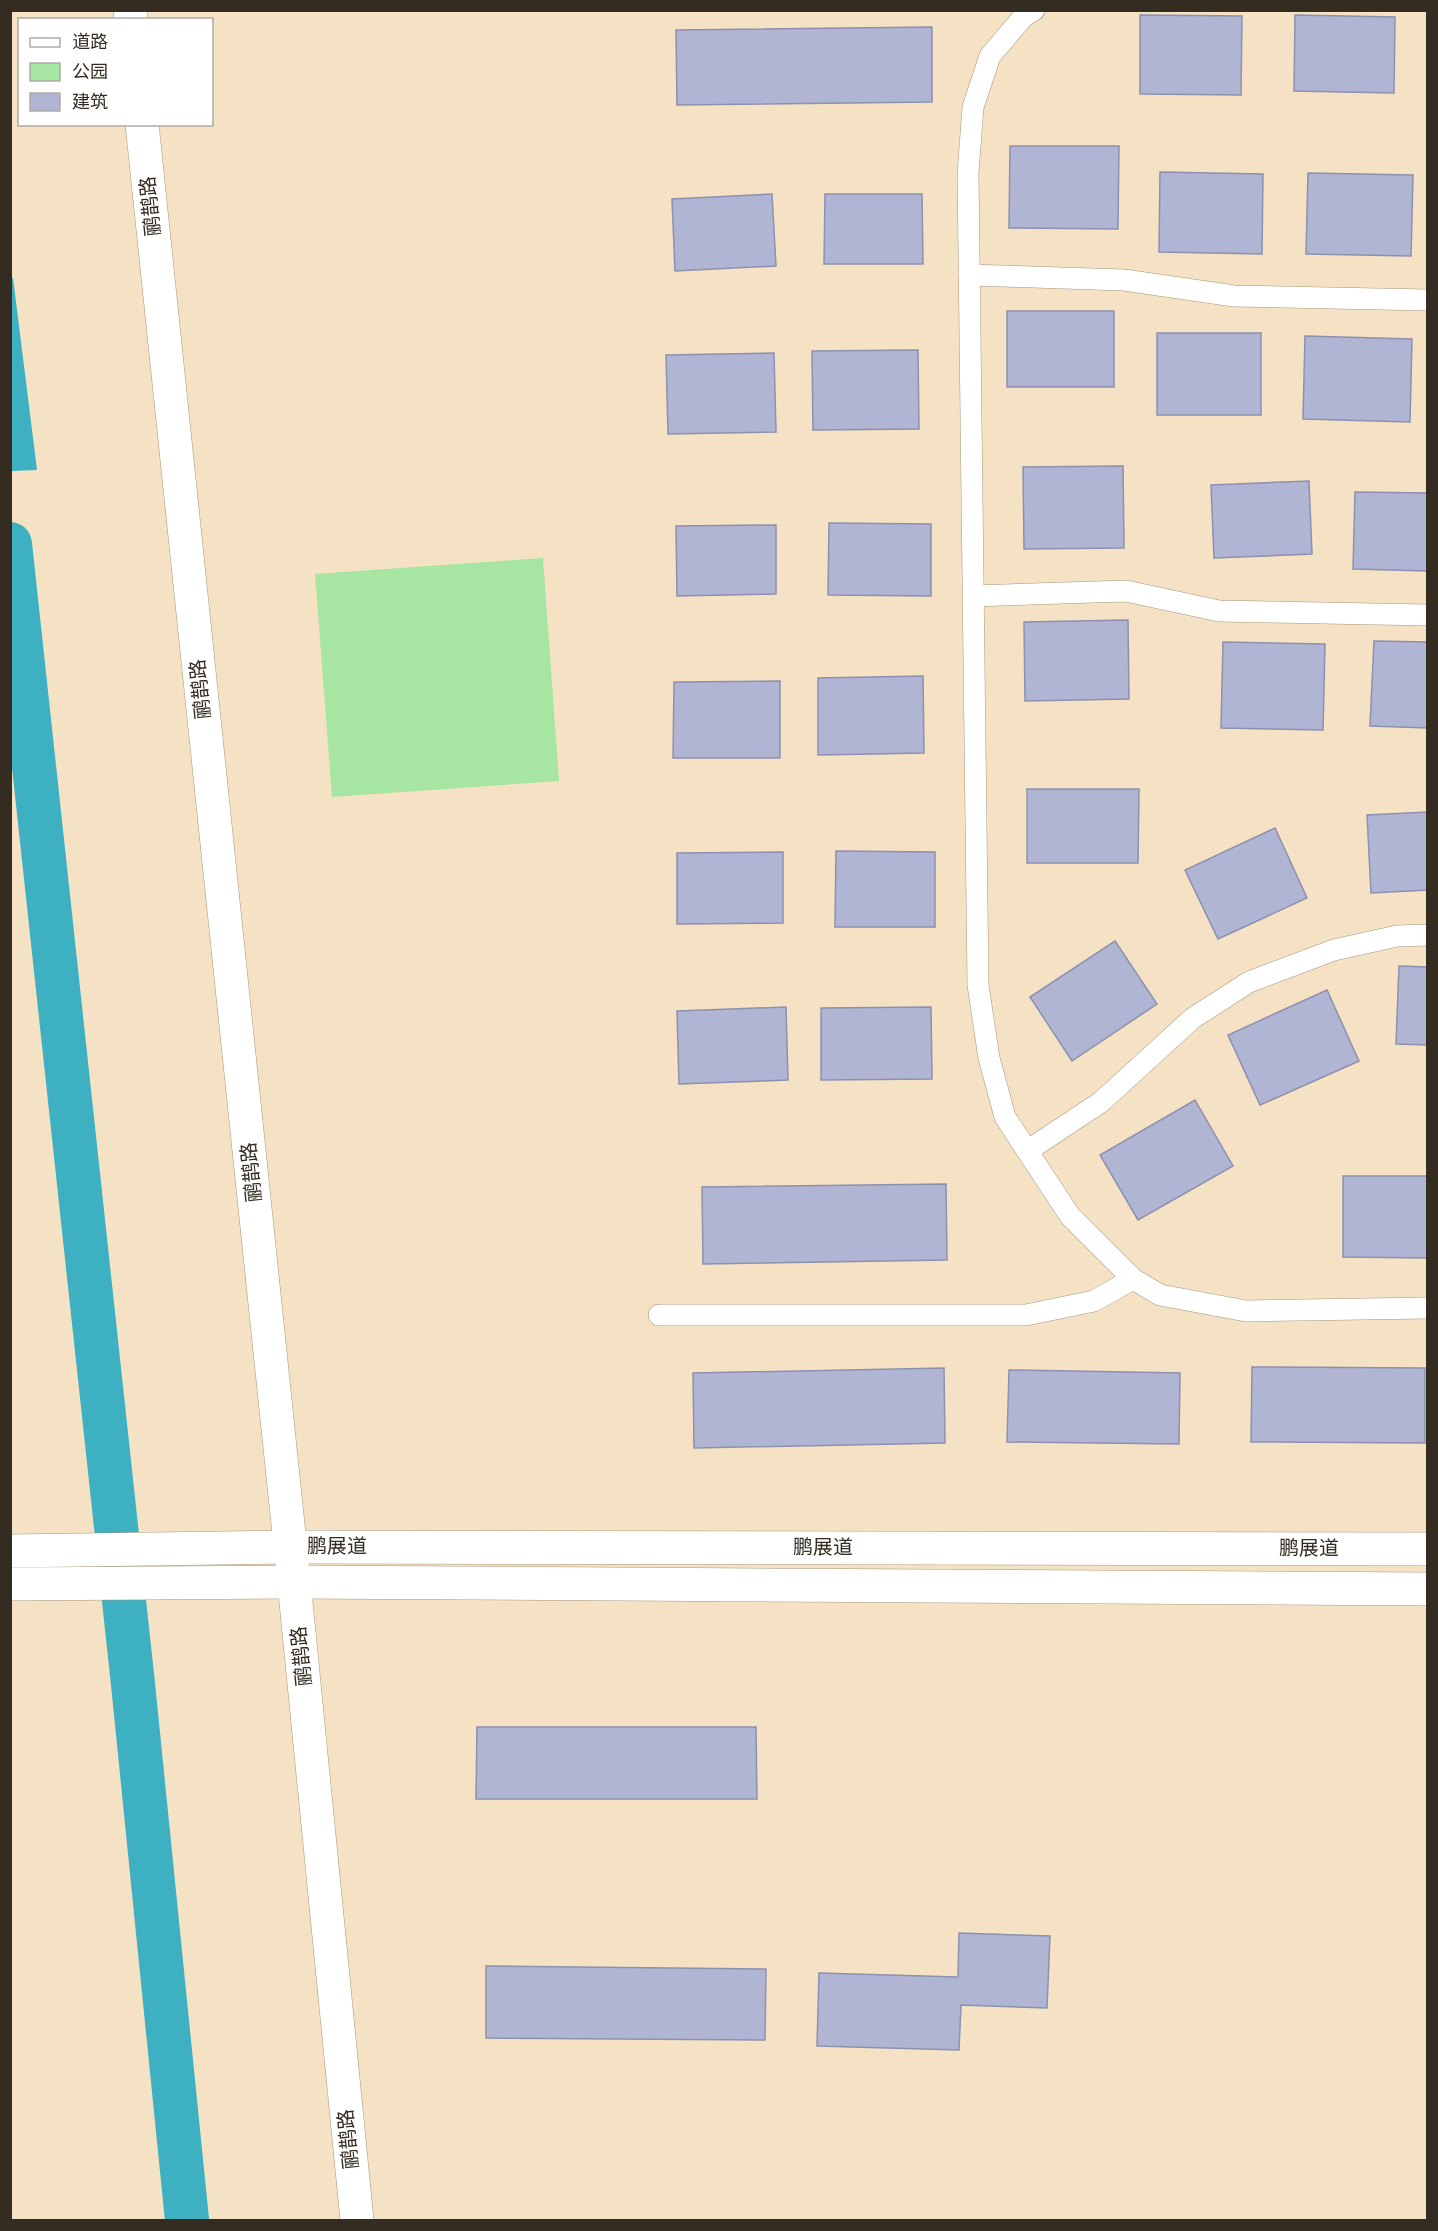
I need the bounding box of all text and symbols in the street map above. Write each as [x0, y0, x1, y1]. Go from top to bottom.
legend [18, 18, 213, 126]
text: 道路 [72, 30, 108, 55]
text: 公园 [72, 60, 108, 85]
text: 建筑 [72, 90, 108, 115]
street label: 鹂鹊路 [134, 175, 168, 237]
street label: 鹂鹊路 [184, 658, 218, 720]
street label: 鹂鹊路 [235, 1141, 269, 1203]
street label: 鹏展道 [307, 1533, 367, 1561]
street label: 鹏展道 [793, 1534, 853, 1562]
street label: 鹏展道 [1279, 1535, 1339, 1563]
street label: 鹂鹊路 [285, 1625, 319, 1687]
street label: 鹂鹊路 [332, 2108, 366, 2170]

